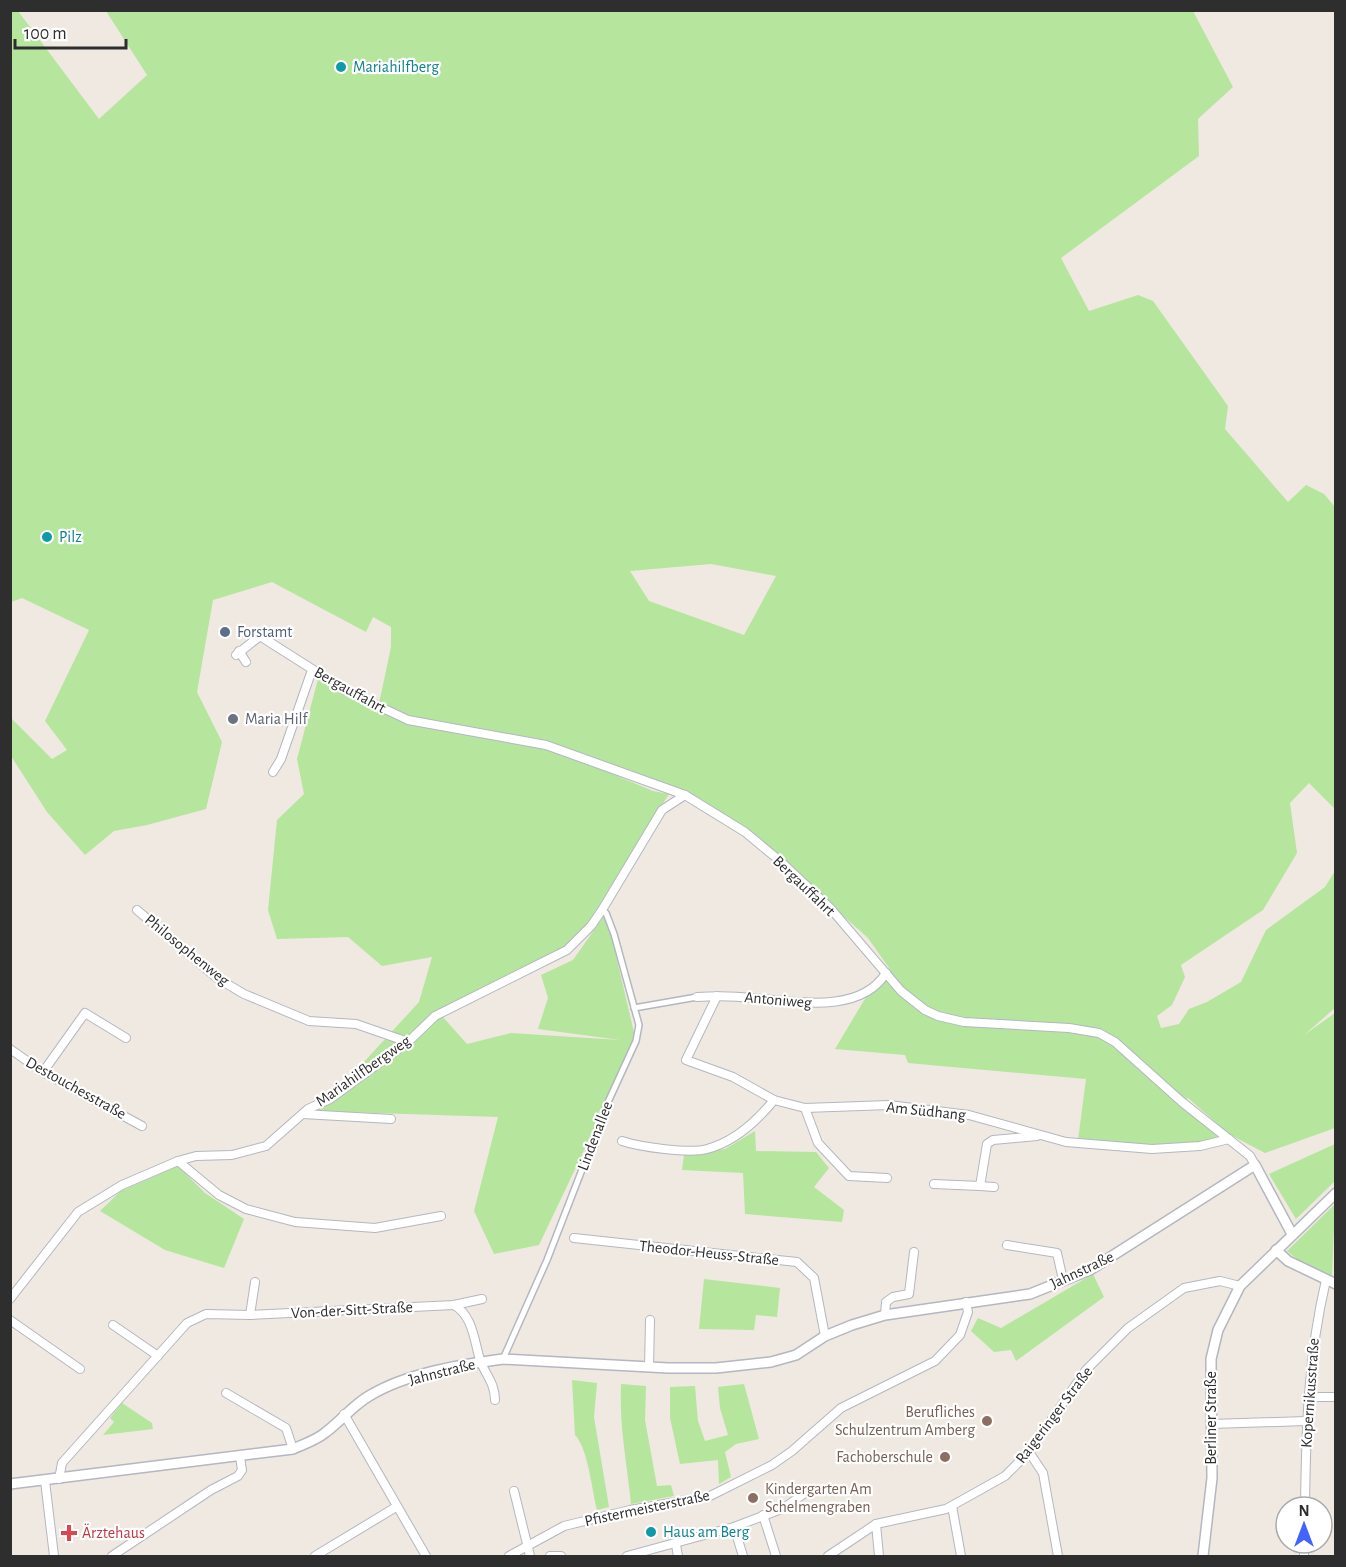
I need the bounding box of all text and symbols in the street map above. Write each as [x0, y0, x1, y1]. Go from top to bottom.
scale bar [15, 12, 126, 50]
text: 100 m [24, 25, 67, 43]
place label: Mariahilfberg [353, 59, 439, 75]
marker: Mariahilfberg [334, 60, 348, 74]
place label: Pilz [59, 529, 82, 545]
marker: Pilz [40, 530, 54, 544]
place label: Forstamt [237, 624, 292, 640]
marker: Forstamt [218, 625, 232, 639]
street label: Bergauffahrt [311, 664, 389, 716]
place label: Maria Hilf [245, 711, 309, 727]
marker: Maria Hilf [226, 712, 240, 726]
street label: Bergauffahrt [770, 853, 838, 919]
street label: Philosophenweg [142, 911, 232, 989]
street label: Antoniweg [744, 989, 813, 1011]
street label: Mariahilfbergweg [313, 1032, 413, 1110]
street label: Destouchesstraße [23, 1054, 129, 1122]
street label: Lindenallee [574, 1099, 616, 1173]
street label: Am Südhang [885, 1099, 967, 1123]
street label: Theodor-Heuss-Straße [638, 1238, 780, 1268]
street label: Jahnstraße [1048, 1248, 1116, 1292]
street label: Von-der-Sitt-Straße [291, 1299, 413, 1321]
street label: Kopernikusstraße [1298, 1338, 1322, 1448]
street label: Jahnstraße [407, 1356, 477, 1388]
street label: Raigeringer Straße [1013, 1364, 1095, 1466]
street label: Berliner Straße [1203, 1371, 1219, 1465]
place label: Berufliches Schulzentrum Amberg [835, 1404, 975, 1438]
marker: Berufliches Schulzentrum Amberg [980, 1414, 994, 1428]
place label: Fachoberschule [836, 1449, 933, 1465]
marker: Fachoberschule [938, 1450, 952, 1464]
place label: Kindergarten Am Schelmengraben [765, 1481, 872, 1515]
street label: Pfistermeisterstraße [583, 1487, 711, 1529]
marker: Kindergarten Am Schelmengraben [746, 1491, 760, 1505]
north arrow [1274, 1495, 1334, 1555]
text: N [1298, 1503, 1310, 1519]
place label: Ärztehaus [82, 1523, 145, 1541]
marker: Ärztehaus [60, 1524, 78, 1542]
place label: Haus am Berg [663, 1524, 749, 1540]
marker: Haus am Berg [644, 1525, 658, 1539]

